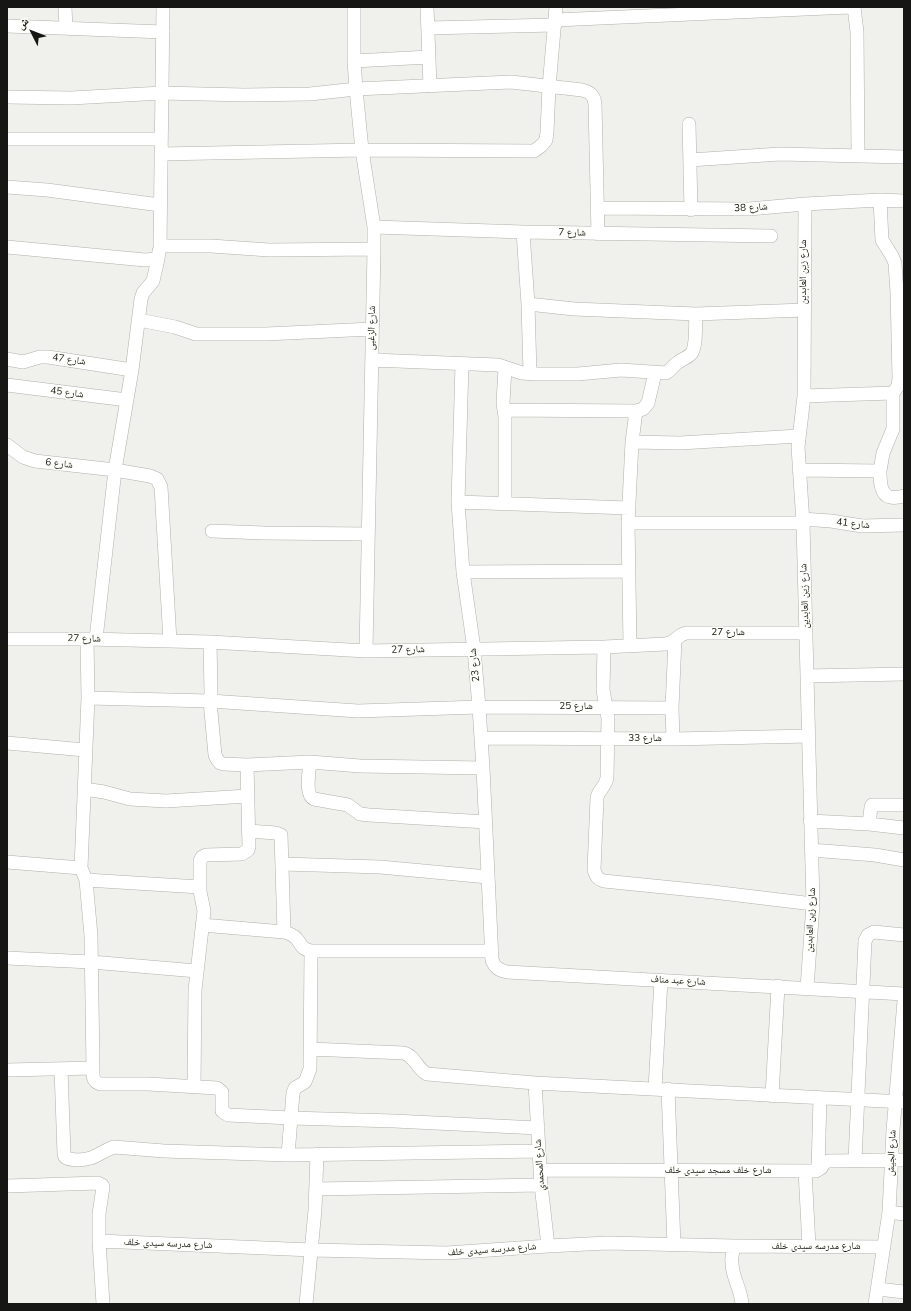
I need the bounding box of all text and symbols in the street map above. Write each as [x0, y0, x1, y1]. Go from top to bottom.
north arrow [12, 12, 52, 52]
text: ش [13, 14, 32, 33]
street label: شارع 38 [734, 201, 768, 215]
street label: شارع 7 [558, 227, 586, 239]
street label: شارع زين العابدين [798, 239, 810, 305]
street label: شارع الزغبى [366, 305, 378, 351]
street label: شارع 47 [52, 352, 86, 368]
street label: شارع 45 [50, 385, 84, 401]
street label: شارع 6 [45, 457, 73, 471]
street label: شارع 41 [836, 516, 870, 532]
street label: شارع زين العابدين [798, 563, 812, 629]
street label: شارع 27 [711, 627, 745, 639]
street label: شارع 27 [67, 633, 101, 645]
street label: شارع 27 [391, 644, 425, 656]
street label: شارع 23 [467, 648, 483, 682]
street label: شارع 25 [559, 701, 593, 713]
street label: شارع 33 [628, 733, 662, 745]
street label: شارع زين العابدين [803, 887, 819, 953]
street label: شارع عبد مناف [650, 974, 706, 988]
street label: شارع الجيش [885, 1129, 899, 1177]
street label: شارع المحمدي [532, 1139, 548, 1191]
street label: شارع خلف مسجد سيدى خلف [665, 1165, 771, 1177]
street label: شارع مدرسه سيدى خلف [123, 1236, 213, 1252]
street label: شارع مدرسه سيدى خلف [447, 1241, 537, 1259]
street label: شارع مدرسه سيدى خلف [771, 1241, 861, 1253]

